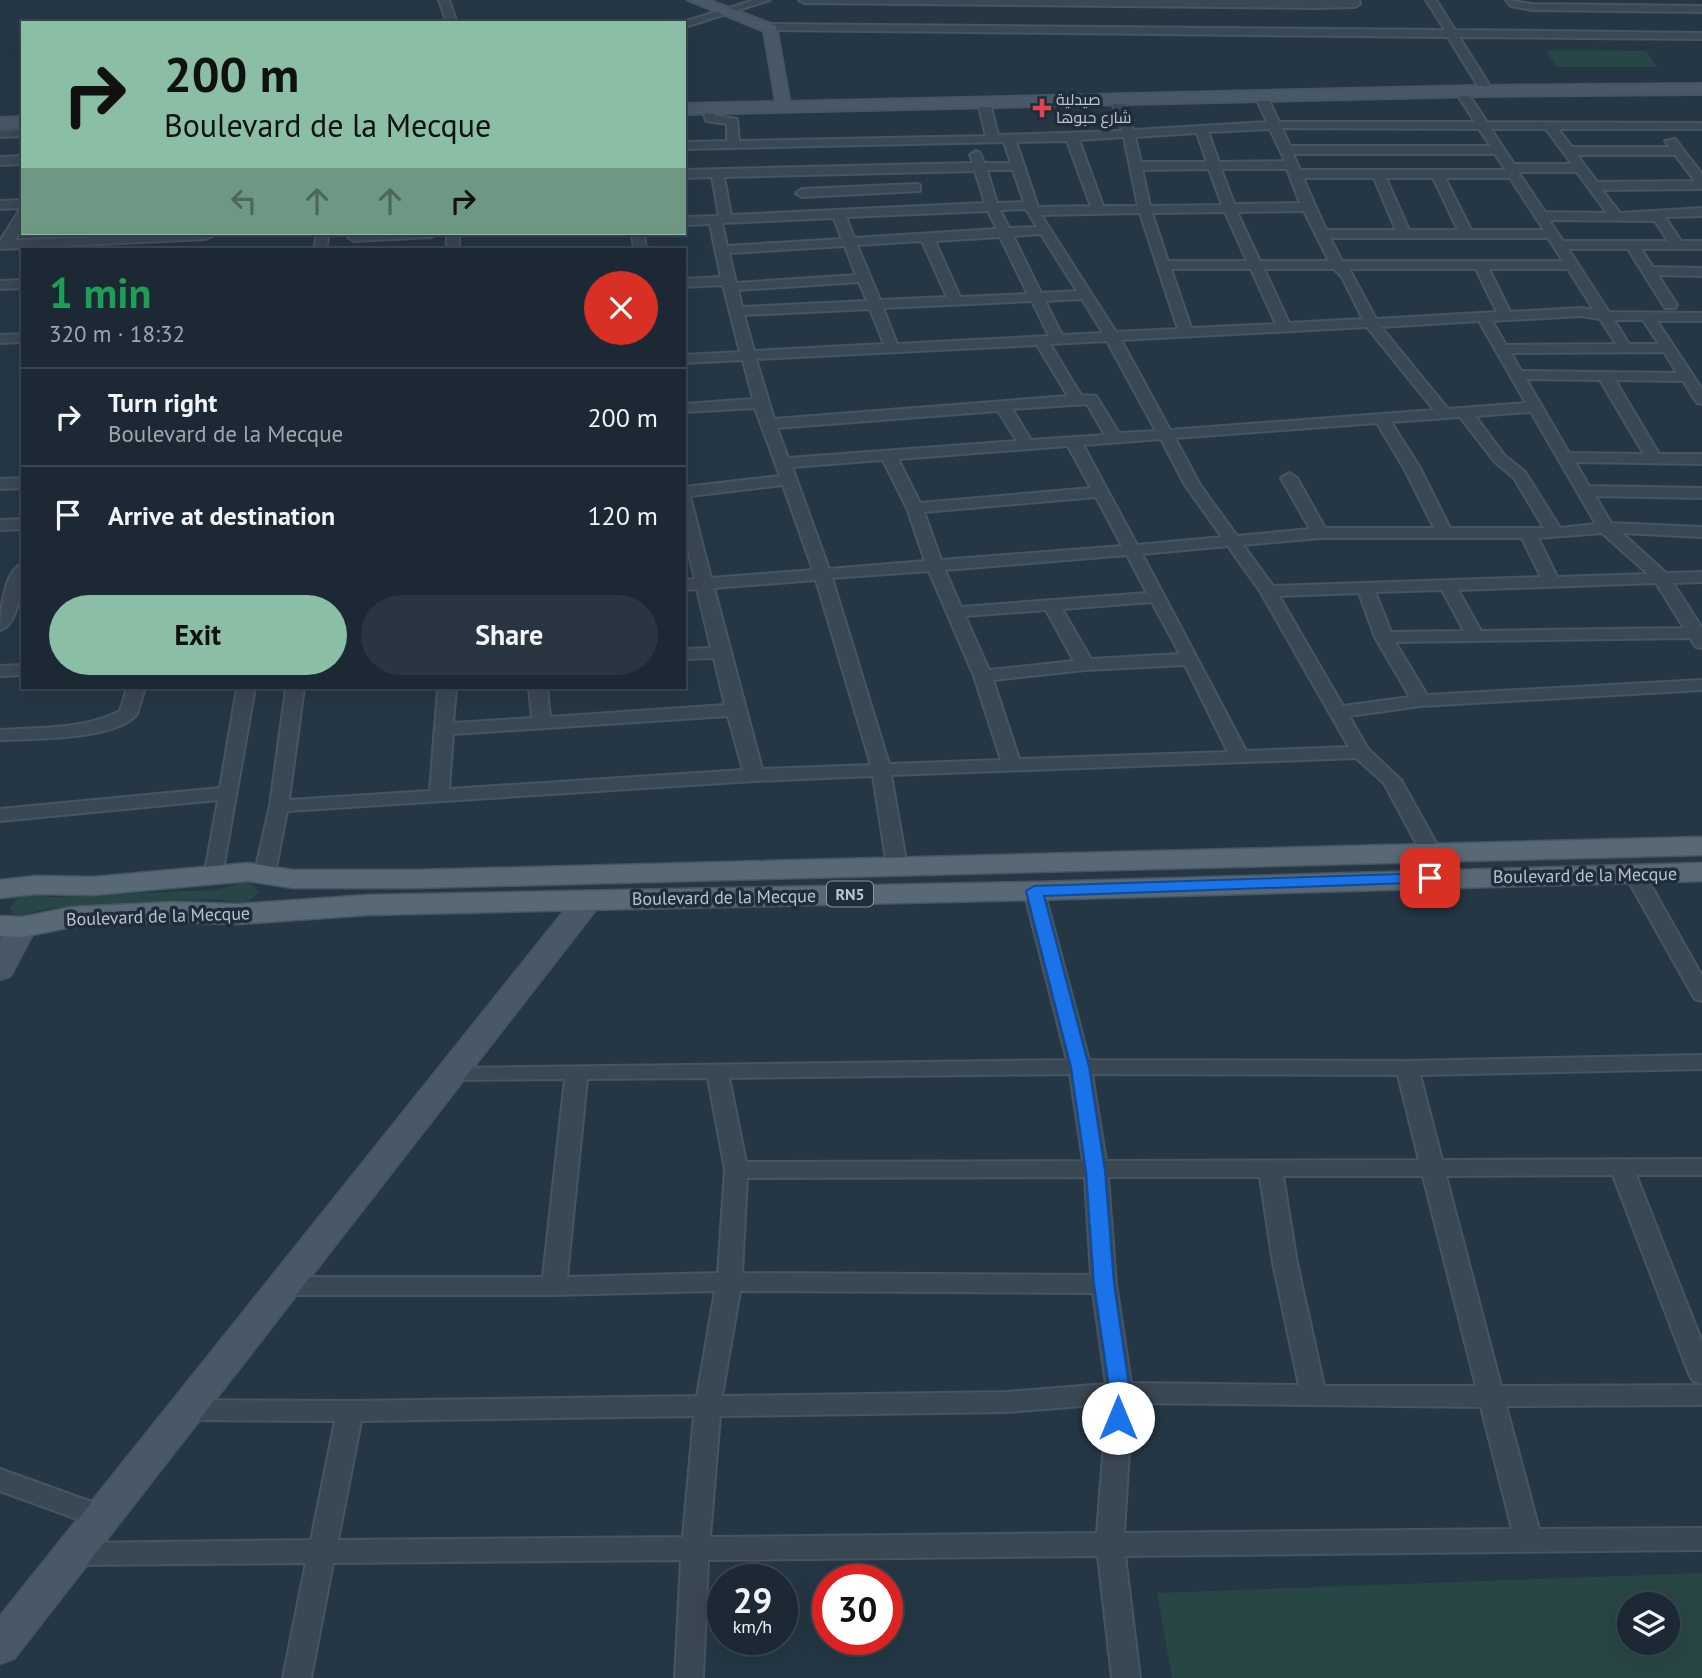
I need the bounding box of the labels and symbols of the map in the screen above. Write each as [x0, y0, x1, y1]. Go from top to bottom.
place label: صيدلية شارع حبوها [1056, 89, 1132, 129]
marker: صيدلية شارع حبوها [1034, 100, 1050, 116]
pin [1400, 848, 1460, 908]
street label: Boulevard de la Mecque [1493, 862, 1677, 888]
road number: RN5 [827, 881, 873, 906]
street label: Boulevard de la Mecque [632, 884, 816, 910]
street label: Boulevard de la Mecque [66, 901, 250, 931]
position arrow [1081, 1381, 1155, 1455]
speed limit sign: 30 [812, 1564, 903, 1655]

